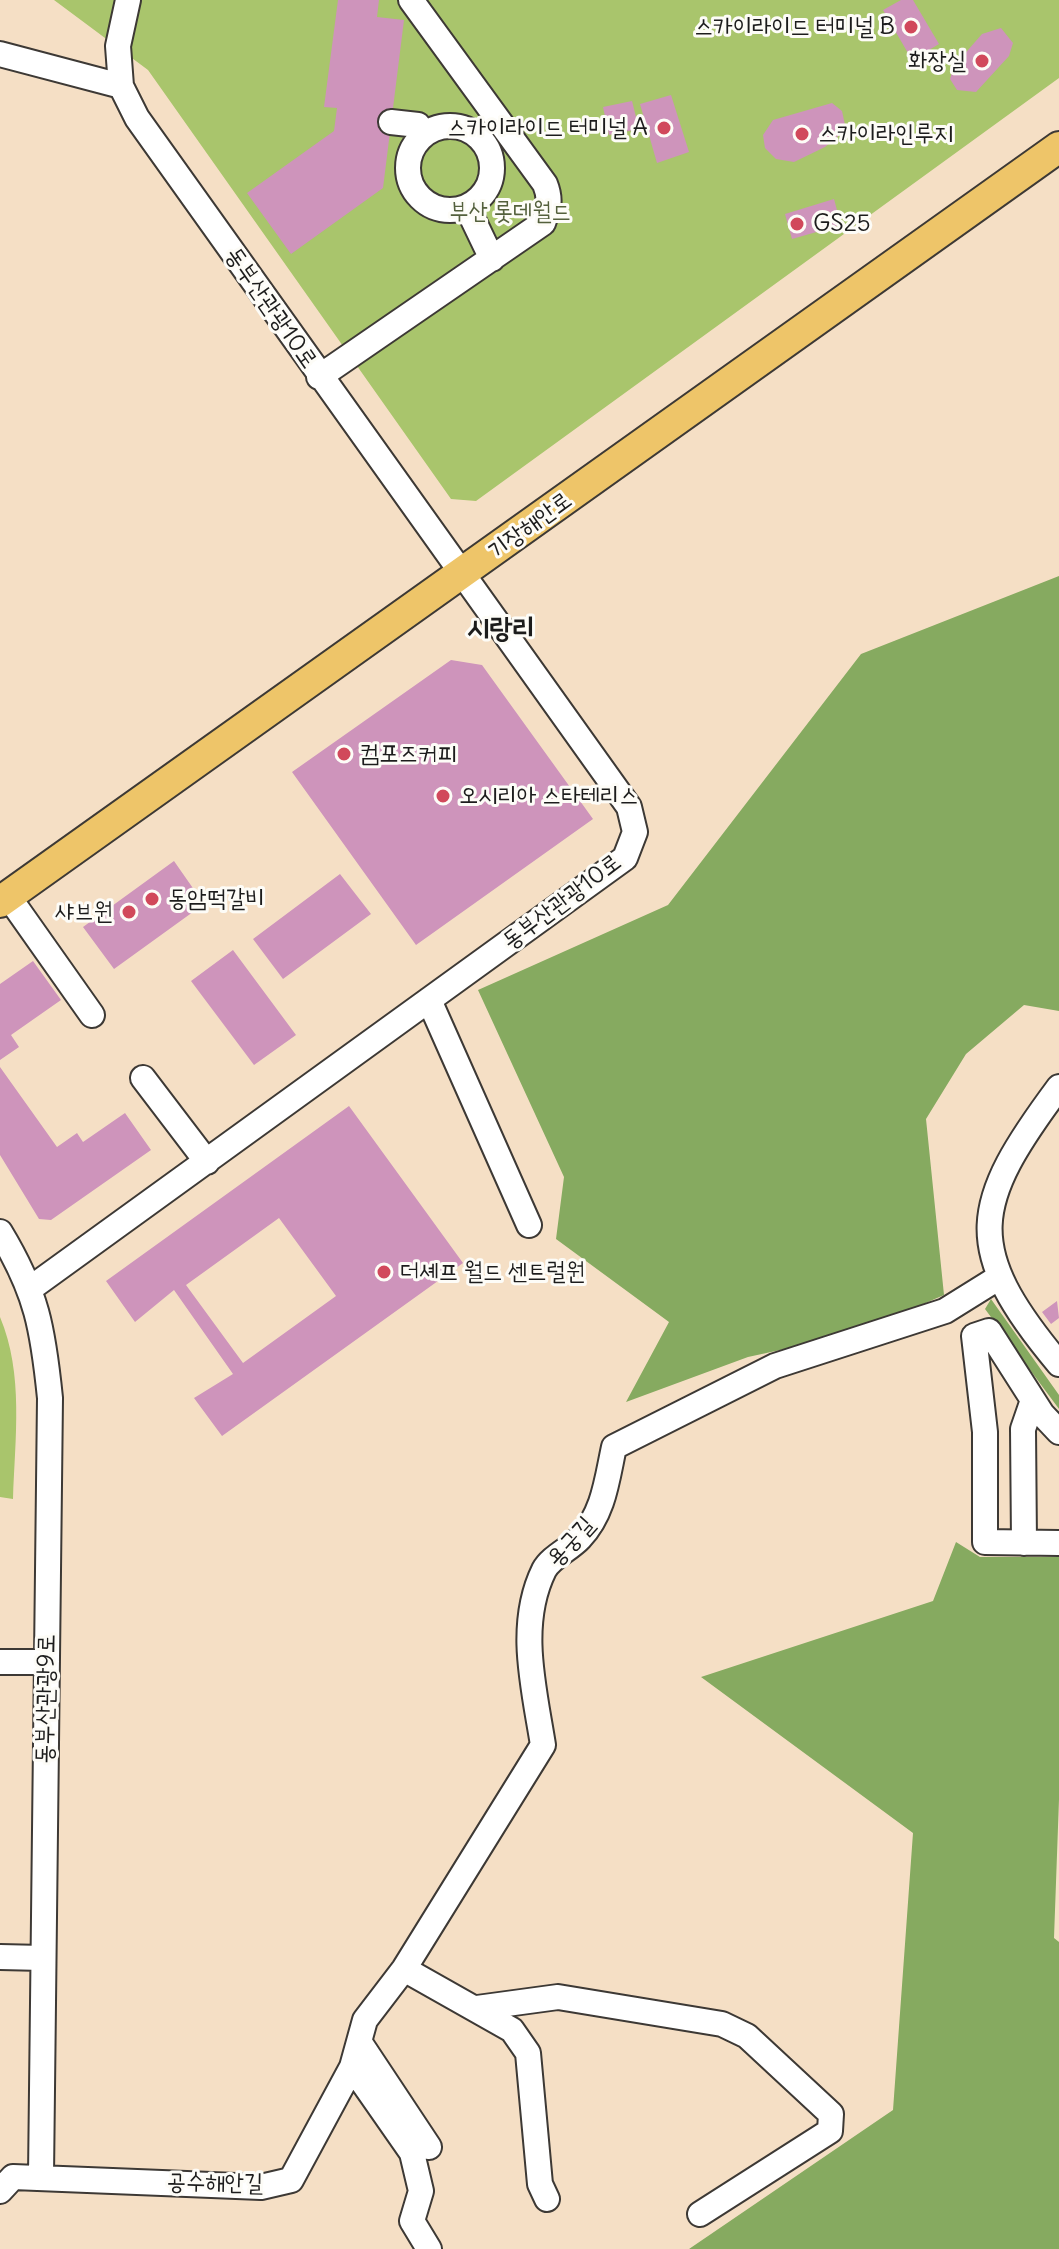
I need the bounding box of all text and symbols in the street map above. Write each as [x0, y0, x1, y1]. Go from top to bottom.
place label: 스카이라이드 터미널 B [694, 13, 895, 41]
marker: 스카이라이드 터미널 B [902, 18, 920, 36]
place label: 화장실 [908, 47, 966, 75]
marker: 화장실 [973, 52, 991, 70]
place label: 스카이라이드 터미널 A [447, 114, 648, 142]
marker: 스카이라이드 터미널 A [655, 119, 673, 137]
place label: 스카이라인루지 [818, 120, 953, 148]
marker: 스카이라인루지 [793, 125, 811, 143]
park label: 부산 롯데월드 [449, 198, 571, 226]
place label: GS25 [813, 210, 871, 238]
marker: GS25 [788, 215, 806, 233]
street label: 동부산관광10로 [219, 242, 323, 374]
street label: 기장해안로 [482, 486, 578, 566]
district label: 시랑리 [467, 612, 535, 646]
place label: 컴포즈커피 [360, 740, 457, 768]
marker: 컴포즈커피 [335, 745, 353, 763]
place label: 오시리아 스타테리스 [459, 782, 639, 810]
marker: 오시리아 스타테리스 [434, 787, 452, 805]
street label: 동부산관광10로 [497, 848, 627, 956]
place label: 동암떡갈비 [168, 885, 265, 913]
marker: 동암떡갈비 [143, 890, 161, 908]
place label: 샤브원 [55, 898, 113, 926]
marker: 샤브원 [120, 903, 138, 921]
place label: 더셰프 월드 센트럴원 [400, 1258, 585, 1286]
marker: 더셰프 월드 센트럴원 [375, 1263, 393, 1281]
street label: 용궁길 [541, 1511, 601, 1573]
street label: 동부산관광9로 [30, 1634, 62, 1764]
street label: 공수해안길 [166, 2168, 264, 2198]

